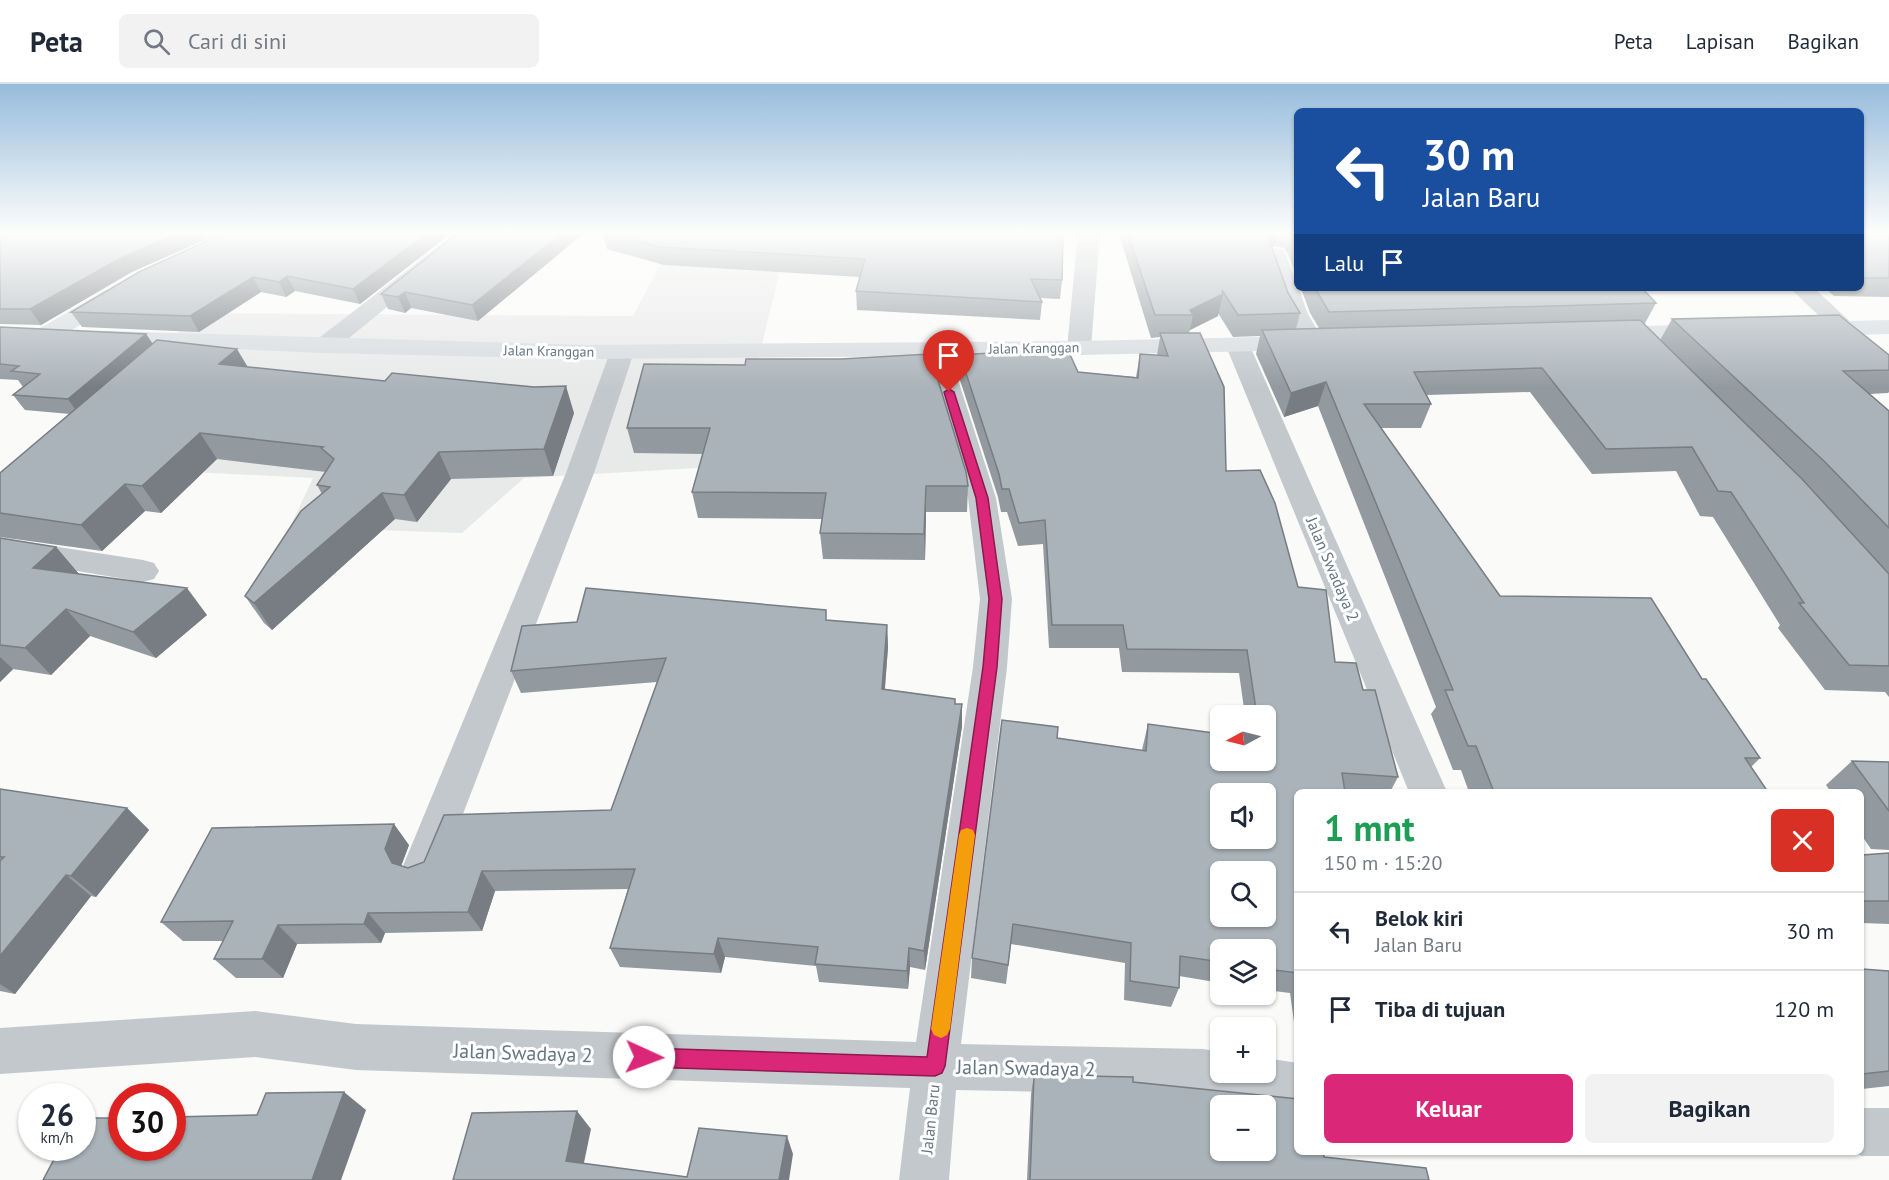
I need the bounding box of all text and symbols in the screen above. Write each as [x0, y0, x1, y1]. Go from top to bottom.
search box [119, 14, 539, 68]
text: Peta [30, 23, 83, 60]
icon: search [140, 25, 173, 58]
text: Cari di sini [188, 27, 287, 55]
text: Peta [1614, 28, 1653, 55]
text: Lapisan [1686, 28, 1754, 55]
text: Bagikan [1787, 28, 1859, 55]
text: 30 m [1423, 127, 1515, 182]
icon: left [1324, 132, 1402, 210]
text: Jalan Baru [1423, 180, 1540, 214]
icon: arrive [1376, 246, 1409, 279]
text: Lalu [1324, 249, 1364, 277]
pin [923, 330, 974, 392]
street label: Jalan Kranggan [988, 338, 1079, 358]
icon: arrive [932, 339, 965, 372]
street label: Jalan Kranggan [503, 341, 594, 361]
street label: Jalan Swadaya 2 [1302, 513, 1364, 624]
north arrow [1210, 705, 1276, 771]
map controls [1210, 705, 1276, 1161]
button: sound [1210, 783, 1276, 849]
text: 1 mnt [1324, 804, 1415, 851]
button: close [1771, 809, 1834, 872]
text: 150 m · 15:20 [1324, 850, 1442, 876]
button: search [1210, 861, 1276, 927]
text: Belok kiri [1375, 904, 1464, 932]
icon: left [1324, 915, 1357, 948]
text: 30 m [1786, 917, 1834, 945]
text: Jalan Baru [1375, 932, 1462, 958]
button: layers [1210, 939, 1276, 1005]
icon: arrive [1324, 993, 1357, 1026]
text: Tiba di tujuan [1375, 995, 1505, 1023]
text: 120 m [1774, 995, 1834, 1023]
button: + [1210, 1017, 1276, 1083]
position arrow [612, 1025, 676, 1089]
street label: Jalan Swadaya 2 [452, 1038, 593, 1068]
street label: Jalan Swadaya 2 [955, 1054, 1096, 1082]
button: Keluar [1324, 1074, 1573, 1143]
button: Bagikan [1585, 1074, 1834, 1143]
speed limit sign: 30 [108, 1083, 186, 1161]
street label: Jalan Baru [916, 1083, 944, 1156]
text: 26 [40, 1095, 74, 1134]
button: − [1210, 1095, 1276, 1161]
text: km/h [41, 1128, 73, 1147]

